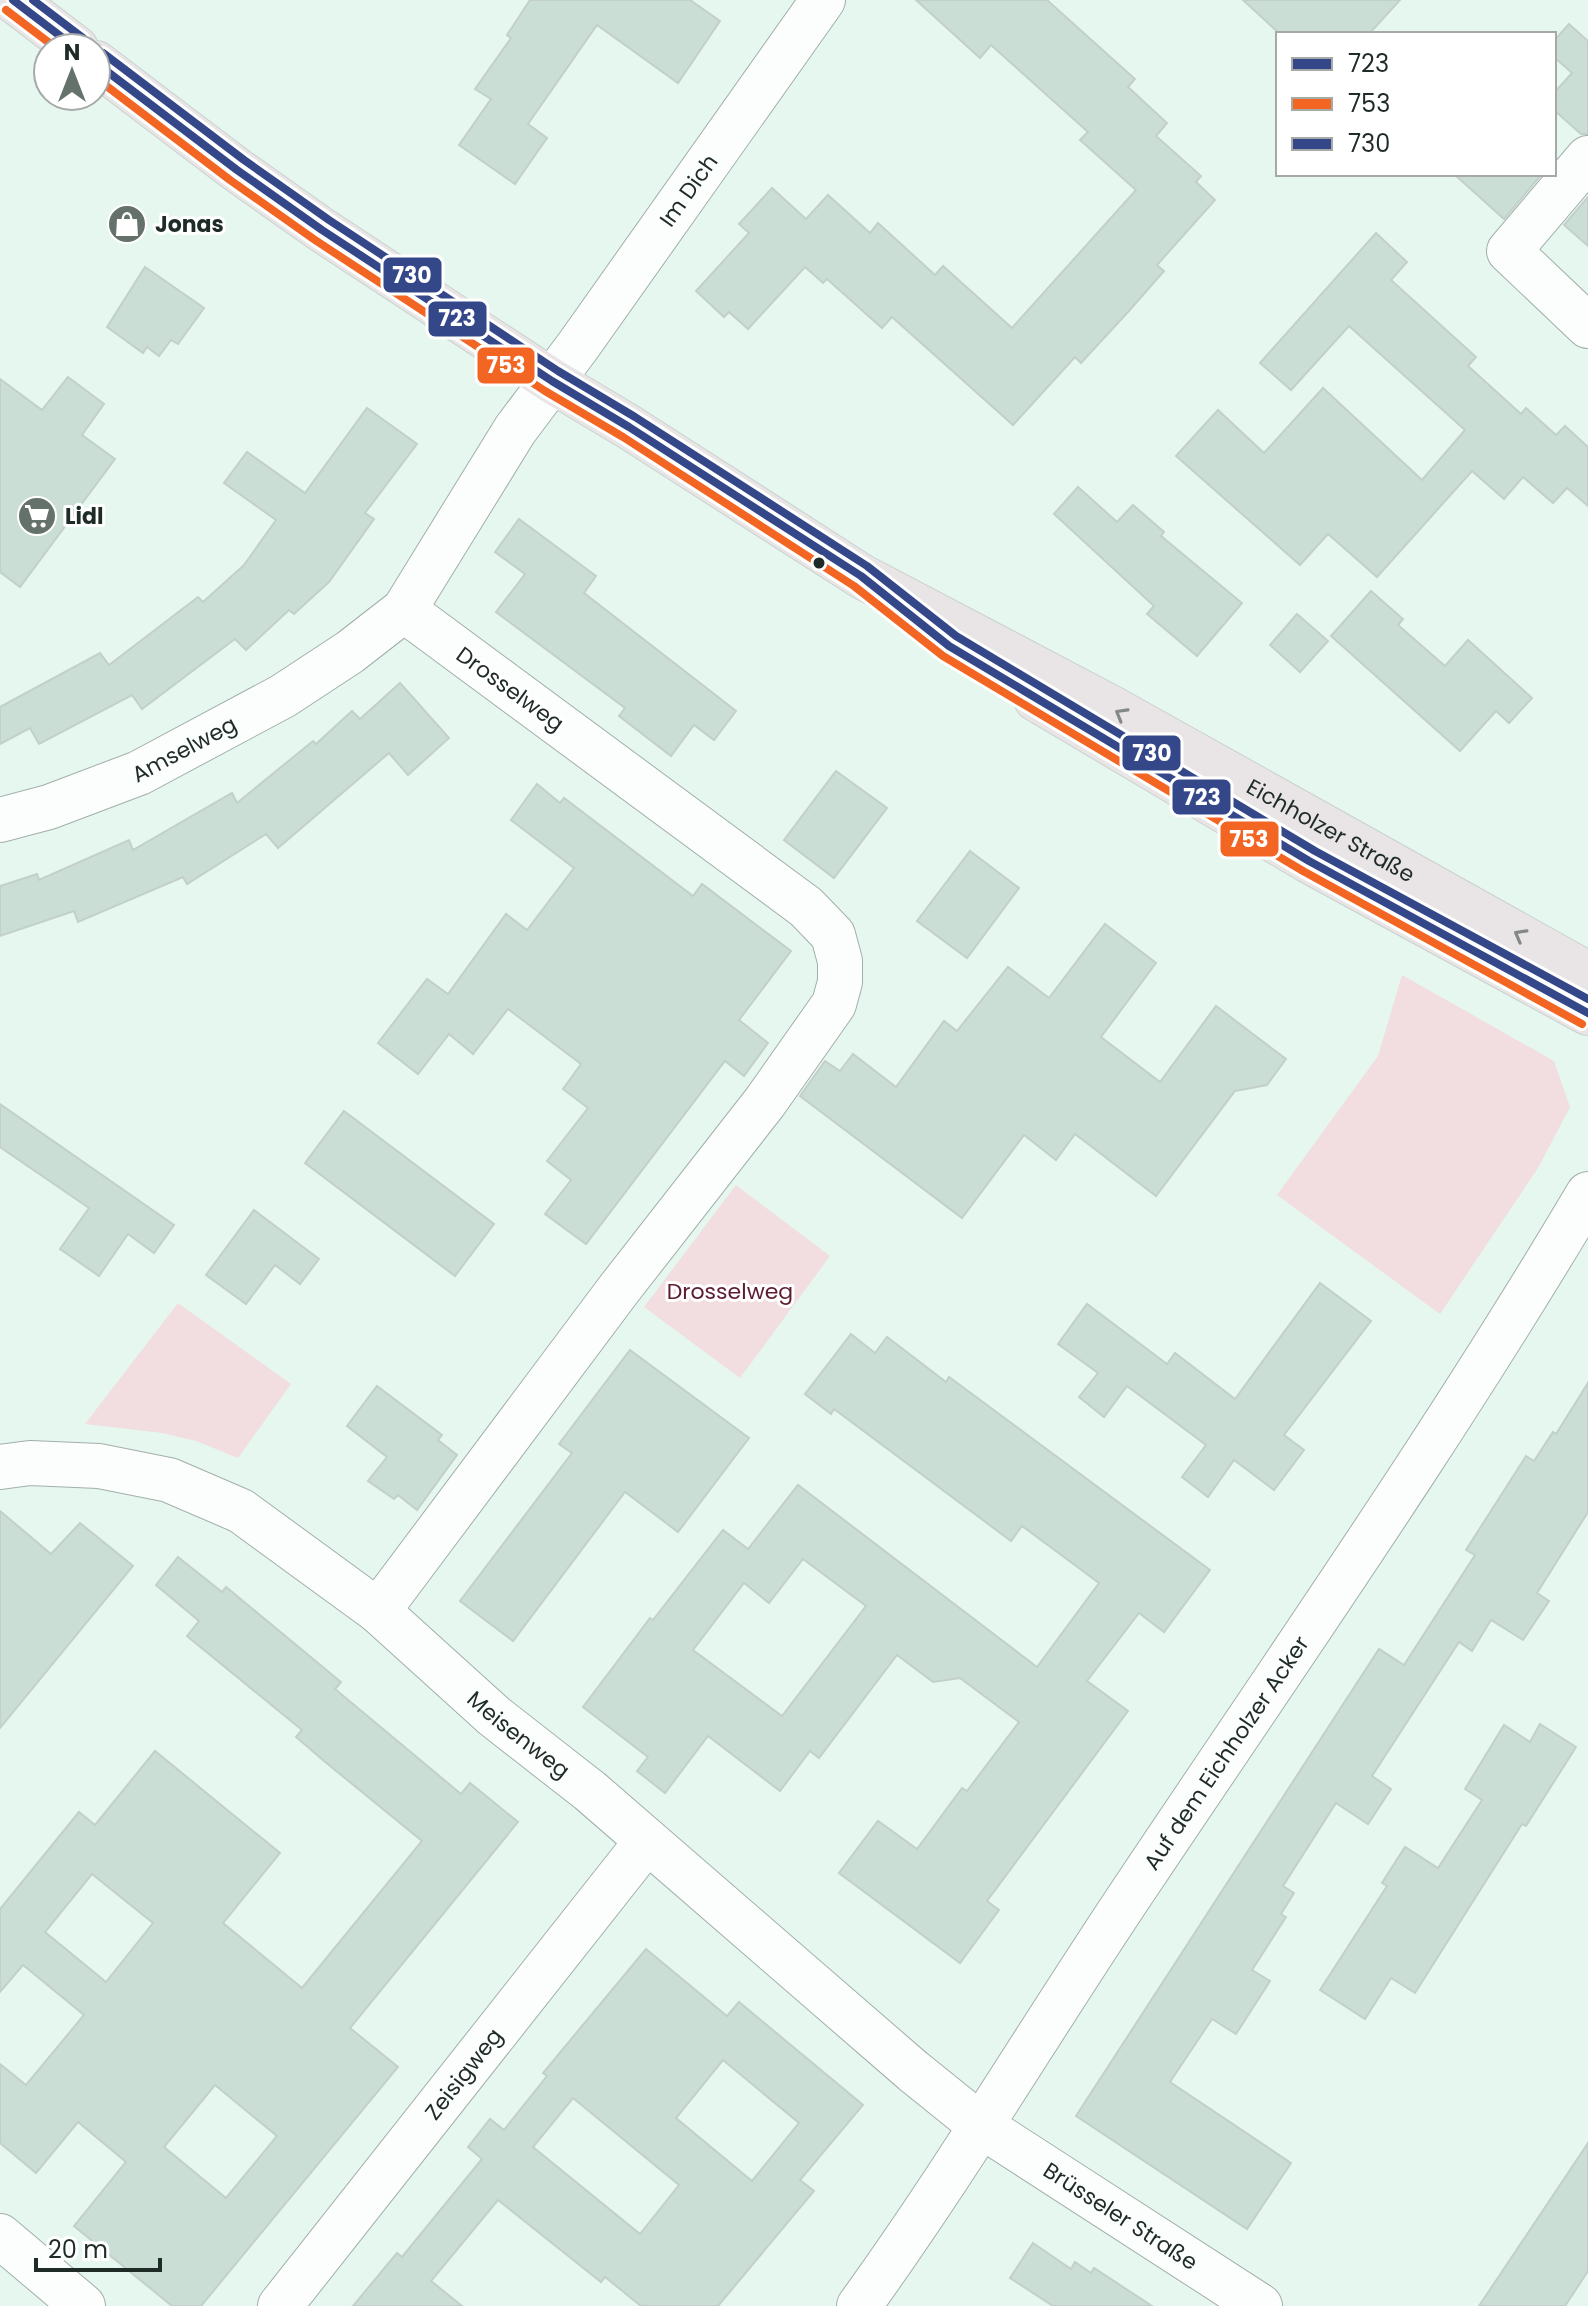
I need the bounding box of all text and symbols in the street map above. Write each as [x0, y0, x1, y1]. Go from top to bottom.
north arrow [32, 32, 112, 112]
legend [1276, 32, 1556, 176]
text: N [64, 37, 80, 68]
text: 723 [1348, 47, 1389, 80]
text: 753 [1348, 87, 1390, 120]
text: 730 [1348, 127, 1390, 160]
street label: Im Dich [652, 148, 725, 233]
shop icon: Jonas [106, 203, 148, 245]
place label: Jonas [155, 209, 224, 240]
line badge: 730 [382, 256, 443, 294]
text: 730 [392, 260, 432, 291]
line badge: 723 [427, 300, 488, 338]
text: 723 [438, 303, 476, 334]
line badge: 753 [476, 346, 536, 385]
text: 753 [486, 350, 526, 381]
supermarket icon: Lidl [16, 495, 58, 537]
place label: Lidl [65, 501, 103, 532]
unlabelled marker [811, 555, 827, 571]
street label: Drosselweg [450, 639, 570, 739]
street label: Amselweg [126, 708, 242, 790]
one-way arrow [1116, 708, 1130, 724]
line badge: 730 [1121, 734, 1182, 772]
text: 730 [1132, 738, 1172, 769]
street label: Eichholzer Straße [1241, 771, 1421, 890]
line badge: 723 [1171, 778, 1232, 816]
text: 723 [1183, 782, 1221, 813]
line badge: 753 [1219, 820, 1280, 858]
text: 753 [1229, 824, 1269, 855]
one-way arrow [1514, 929, 1529, 945]
park label: Drosselweg [667, 1276, 793, 1307]
street label: Auf dem Eichholzer Acker [1136, 1630, 1316, 1876]
street label: Meisenweg [461, 1684, 577, 1785]
street label: Zeisigweg [417, 2021, 509, 2126]
street label: Brüsseler Straße [1037, 2155, 1204, 2277]
scale bar [36, 2222, 160, 2272]
text: 20 m [48, 2233, 108, 2266]

